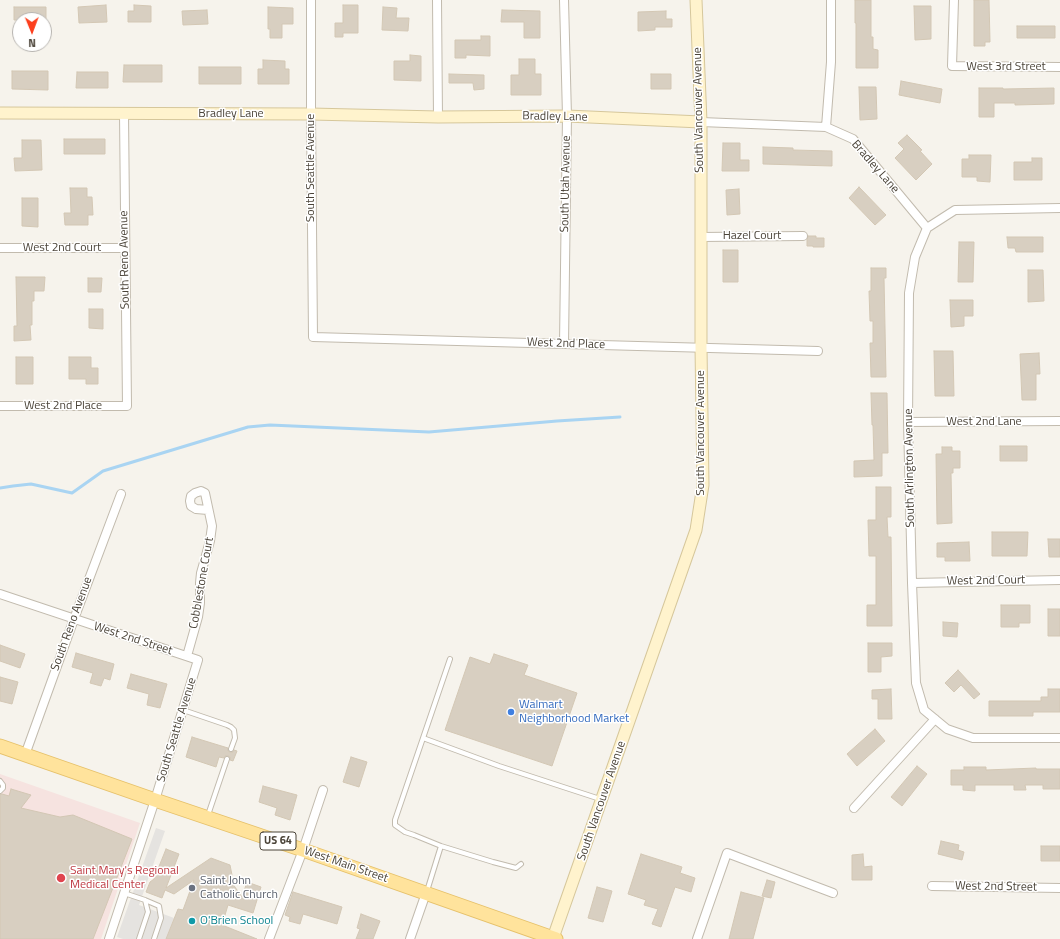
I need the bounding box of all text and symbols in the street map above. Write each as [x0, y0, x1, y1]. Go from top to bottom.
north arrow [12, 12, 52, 52]
text: N [28, 35, 36, 51]
street label: South Vancouver Avenue [691, 47, 707, 173]
street label: West 3rd Street [966, 60, 1046, 74]
street label: Bradley Lane [198, 107, 264, 121]
street label: Bradley Lane [522, 109, 588, 125]
street label: South Seattle Avenue [304, 114, 318, 222]
street label: South Utah Avenue [558, 135, 574, 233]
street label: Bradley Lane [848, 138, 902, 196]
street label: South Reno Avenue [117, 210, 133, 310]
street label: Hazel Court [723, 229, 781, 243]
street label: West 2nd Court [23, 241, 101, 255]
street label: West 2nd Place [527, 335, 605, 353]
street label: South Vancouver Avenue [694, 370, 708, 496]
street label: West 2nd Place [24, 399, 102, 413]
street label: South Arlington Avenue [902, 408, 918, 528]
street label: West 2nd Lane [946, 415, 1022, 429]
street label: Cobblestone Court [187, 536, 217, 630]
street label: West 2nd Court [947, 573, 1025, 589]
street label: South Reno Avenue [48, 575, 96, 673]
street label: West 2nd Street [92, 619, 174, 659]
street label: South Seattle Avenue [154, 676, 200, 784]
place label: Walmart Neighborhood Market [519, 698, 629, 726]
marker: Walmart Neighborhood Market [506, 707, 516, 717]
street label: South Vancouver Avenue [575, 739, 629, 863]
road number: US 64 [260, 832, 296, 850]
street label: West Main Street [302, 844, 390, 886]
place label: Saint Mary's Regional Medical Center [70, 864, 179, 892]
marker: Saint Mary's Regional Medical Center [55, 872, 67, 884]
place label: Saint John Catholic Church [200, 874, 278, 902]
street label: West 2nd Street [955, 879, 1037, 895]
marker: Saint John Catholic Church [187, 883, 197, 893]
place label: O'Brien School [200, 914, 273, 928]
marker: O'Brien School [187, 916, 197, 926]

